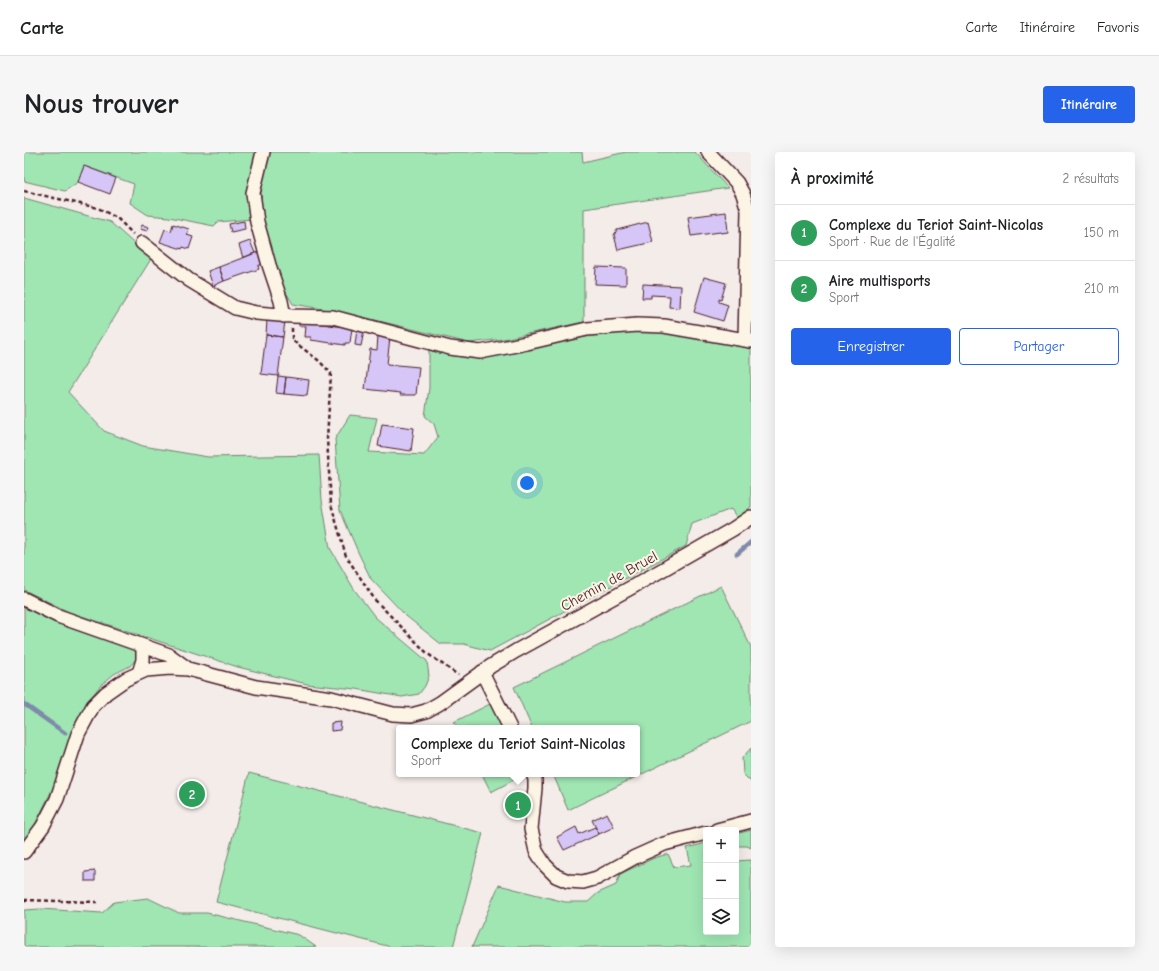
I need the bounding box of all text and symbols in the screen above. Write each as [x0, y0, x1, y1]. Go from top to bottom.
text: Carte [20, 17, 64, 39]
text: Carte [966, 19, 998, 36]
text: Itinéraire [1020, 19, 1075, 36]
text: Favoris [1097, 19, 1139, 36]
button: Itinéraire [1043, 86, 1135, 123]
text: Nous trouver [24, 88, 179, 120]
text: À proximité [791, 169, 874, 188]
text: 2 résultats [1063, 171, 1119, 186]
text: Complexe du Teriot Saint-Nicolas [829, 216, 1043, 234]
text: 1 [801, 225, 807, 240]
text: 150 m [1084, 225, 1119, 240]
text: Sport · Rue de l'Égalité [829, 234, 955, 249]
text: Aire multisports [829, 272, 930, 290]
text: 2 [801, 281, 807, 296]
text: 210 m [1084, 281, 1119, 296]
text: Sport [829, 290, 859, 305]
button: Enregistrer [791, 328, 951, 365]
button: Partager [959, 328, 1119, 365]
your location [517, 473, 537, 493]
street label: Chemin de Bruel [557, 547, 661, 615]
popup [396, 725, 640, 777]
text: Complexe du Teriot Saint-Nicolas [411, 735, 625, 753]
text: Sport [411, 753, 441, 768]
pin: 2 [179, 779, 205, 809]
pin: 1 [505, 790, 531, 820]
map controls [703, 827, 739, 935]
button: + [703, 827, 739, 863]
button: − [703, 863, 739, 899]
button: layers [703, 899, 739, 935]

